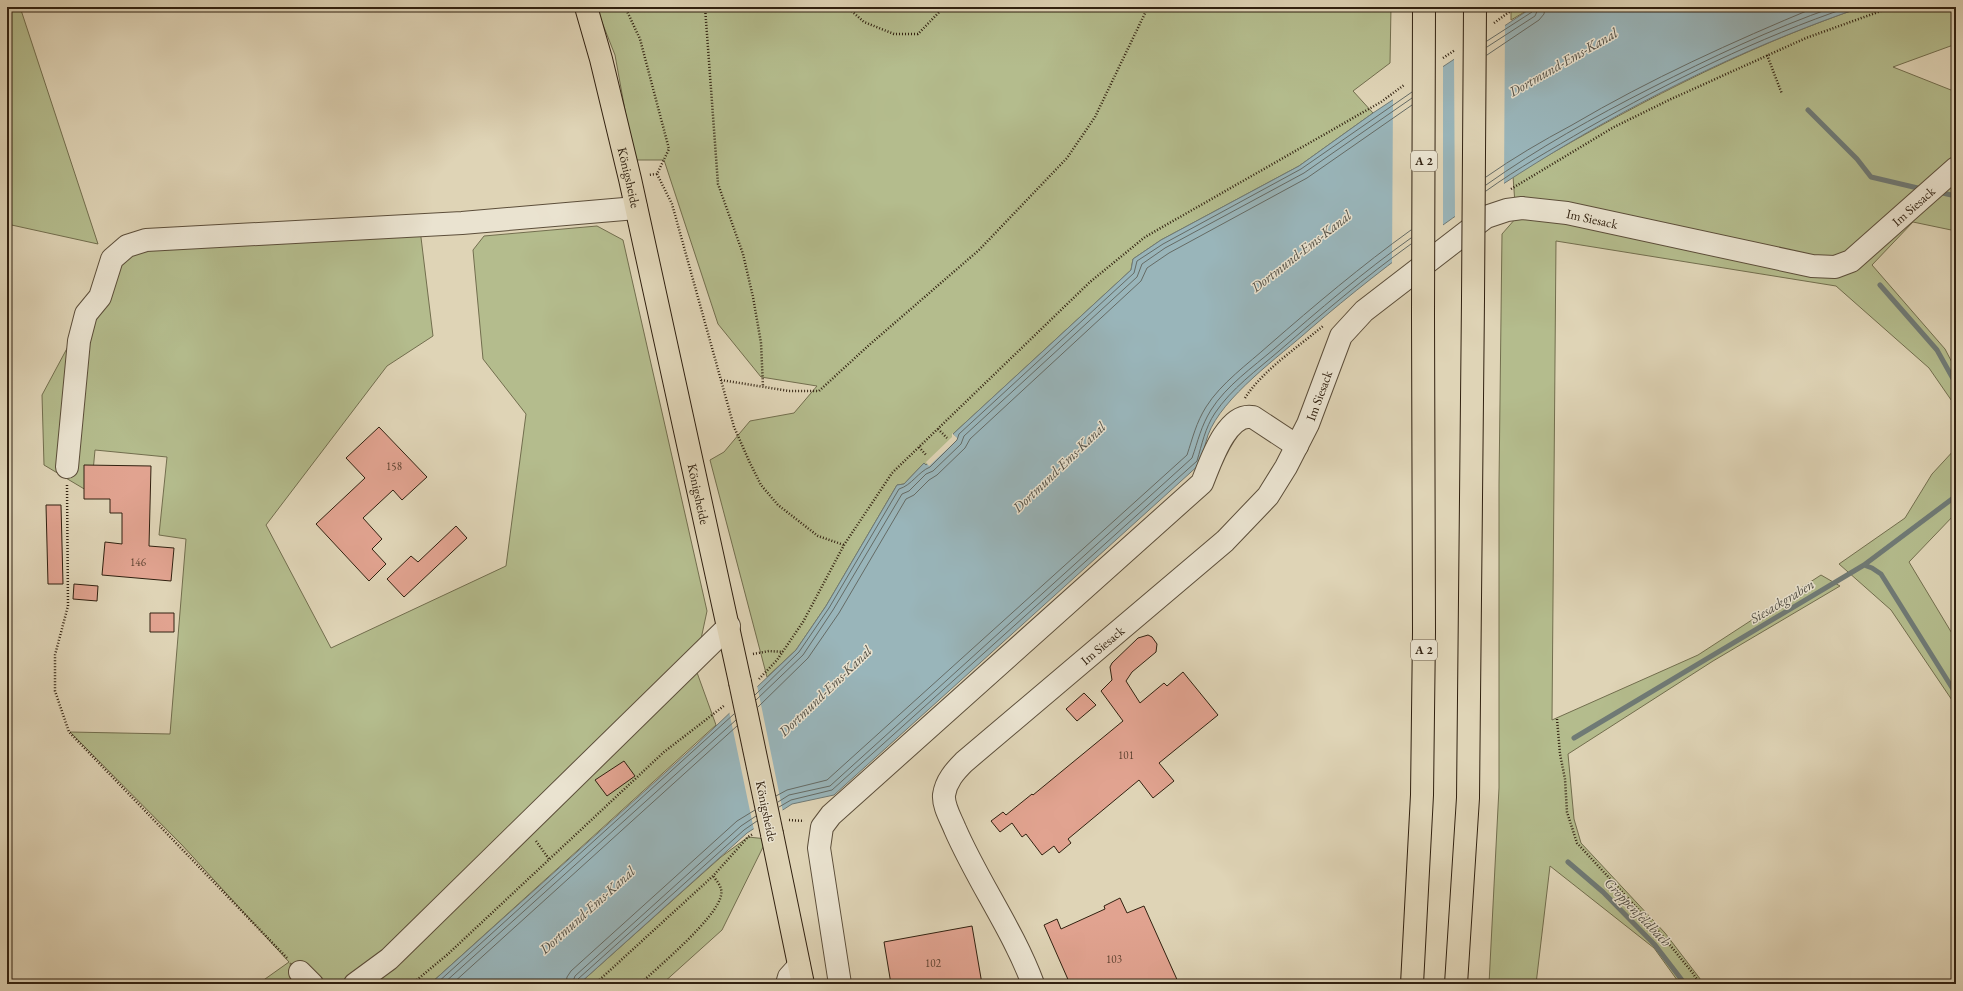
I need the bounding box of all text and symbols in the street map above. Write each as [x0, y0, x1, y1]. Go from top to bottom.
water label: Dortmund-Ems-Kanal [1505, 23, 1621, 101]
street label: Königsheide [614, 146, 644, 210]
road number: A 2 [1411, 151, 1437, 171]
street label: Im Siesack [1888, 182, 1939, 230]
street label: Im Siesack [1565, 205, 1620, 233]
water label: Dortmund-Ems-Kanal [1246, 206, 1356, 296]
street label: Im Siesack [1302, 367, 1337, 423]
water label: Dortmund-Ems-Kanal [1008, 417, 1110, 517]
house number: 158 [386, 459, 402, 473]
street label: Königsheide [683, 462, 713, 526]
house number: 146 [130, 555, 147, 569]
water label: Siesackgraben [1746, 575, 1817, 628]
street label: Im Siesack [1077, 621, 1129, 669]
road number: A 2 [1411, 640, 1437, 660]
water label: Dortmund-Ems-Kanal [774, 641, 876, 741]
house number: 101 [1118, 748, 1134, 762]
street label: Königsheide [752, 779, 781, 843]
water label: Dortmund-Ems-Kanal [535, 862, 639, 958]
water label: Groppenfeldbach [1601, 874, 1675, 950]
house number: 103 [1106, 952, 1122, 966]
house number: 102 [925, 956, 942, 970]

